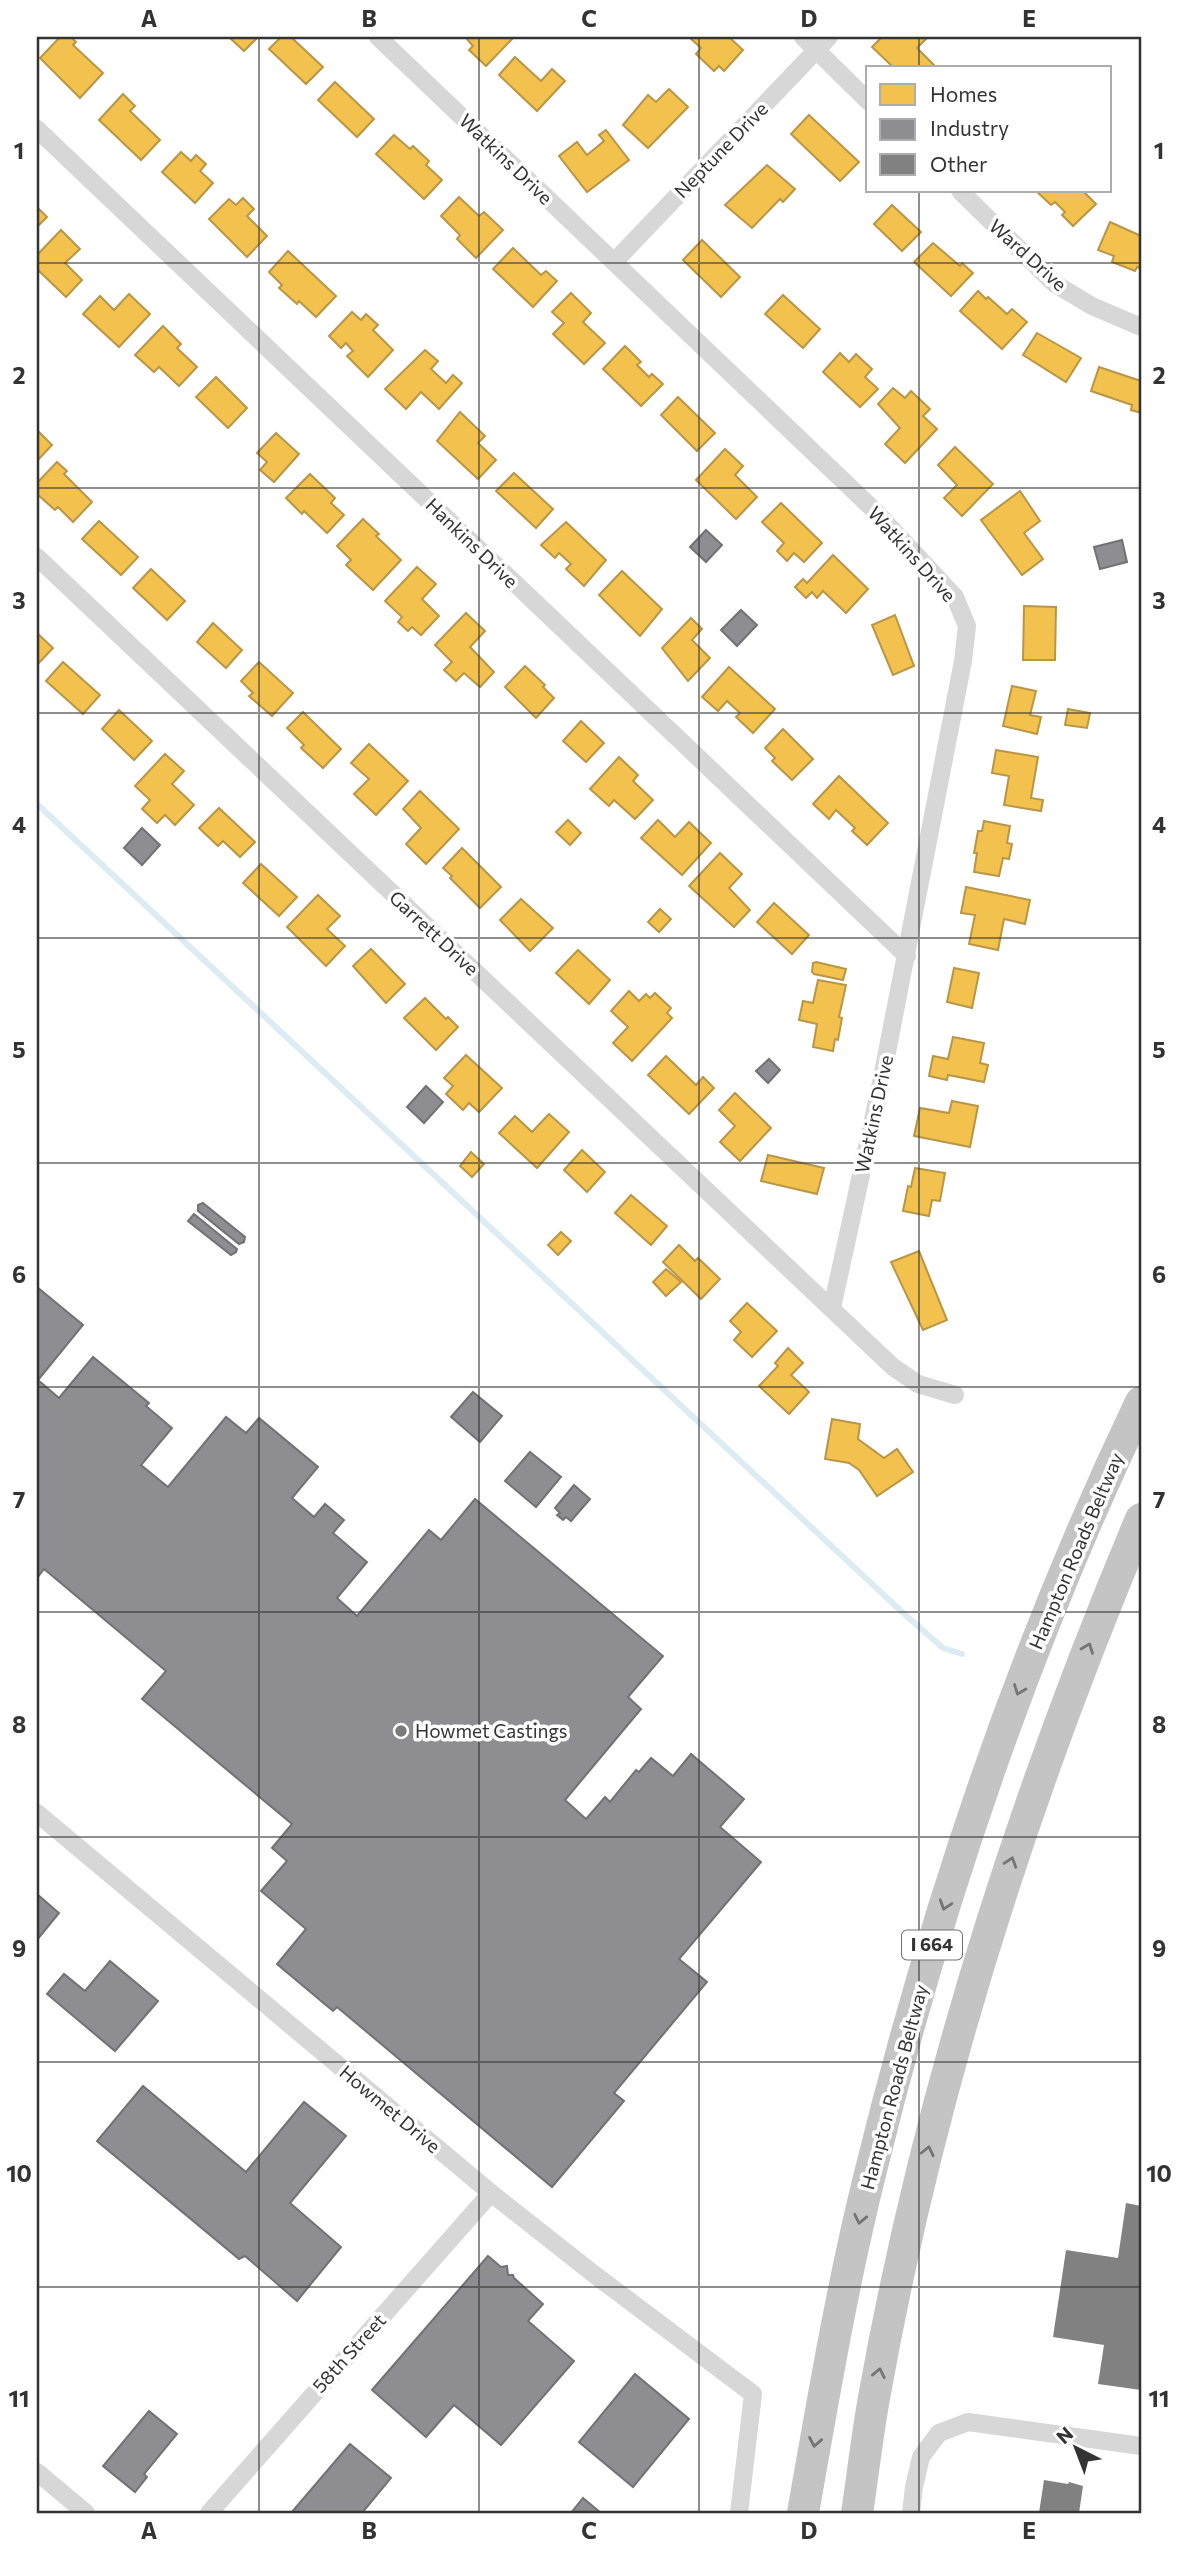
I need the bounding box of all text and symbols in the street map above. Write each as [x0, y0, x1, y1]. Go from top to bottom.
text: A [141, 4, 158, 32]
text: B [361, 4, 377, 32]
text: C [581, 4, 597, 32]
text: D [801, 4, 818, 32]
text: E [1022, 4, 1036, 32]
legend [866, 66, 1112, 192]
text: Homes [930, 81, 997, 106]
street label: Neptune Drive [669, 97, 772, 202]
street label: Watkins Drive [455, 109, 558, 209]
text: Industry [930, 115, 1009, 140]
text: 1 [14, 136, 24, 164]
text: 1 [1154, 136, 1164, 164]
text: Other [930, 151, 987, 176]
street label: Ward Drive [985, 214, 1072, 295]
text: 2 [12, 361, 26, 389]
text: 2 [1152, 361, 1166, 389]
street label: Hankins Drive [421, 493, 523, 592]
street label: Watkins Drive [864, 501, 961, 606]
text: 3 [12, 586, 26, 614]
text: 3 [1152, 586, 1166, 614]
text: 4 [12, 810, 26, 838]
text: 4 [1152, 810, 1166, 838]
street label: Garrett Drive [385, 885, 484, 980]
text: 5 [12, 1035, 26, 1063]
text: 5 [1152, 1035, 1166, 1063]
street label: Watkins Drive [850, 1053, 897, 1175]
text: 6 [12, 1260, 26, 1288]
text: 6 [1152, 1260, 1166, 1288]
street label: Hampton Roads Beltway [1024, 1449, 1128, 1653]
text: 7 [13, 1485, 25, 1513]
text: 7 [1153, 1485, 1165, 1513]
one-way arrow [1079, 1642, 1093, 1654]
one-way arrow [1013, 1684, 1027, 1696]
text: 8 [12, 1710, 26, 1738]
text: 8 [1152, 1710, 1166, 1738]
place label: Howmet Castings [415, 1719, 567, 1742]
marker: Howmet Castings [393, 1723, 409, 1739]
one-way arrow [1003, 1856, 1017, 1868]
one-way arrow [938, 1899, 953, 1911]
road number: I 664 [902, 1930, 962, 1959]
text: 9 [12, 1934, 26, 1962]
text: 9 [1152, 1934, 1166, 1962]
street label: Hampton Roads Beltway [855, 1982, 932, 2192]
street label: Howmet Drive [335, 2060, 445, 2157]
one-way arrow [920, 2145, 934, 2157]
text: 10 [6, 2159, 32, 2187]
text: 10 [1146, 2159, 1172, 2187]
one-way arrow [853, 2213, 868, 2225]
street label: 58th Street [307, 2308, 390, 2397]
one-way arrow [870, 2367, 885, 2379]
text: 11 [9, 2384, 29, 2412]
text: 11 [1149, 2384, 1169, 2412]
north arrow [1042, 2414, 1112, 2484]
text: N [1051, 2422, 1077, 2448]
one-way arrow [809, 2436, 824, 2448]
text: A [141, 2516, 158, 2544]
text: B [361, 2516, 377, 2544]
text: C [581, 2516, 597, 2544]
text: D [801, 2516, 818, 2544]
text: E [1022, 2516, 1036, 2544]

